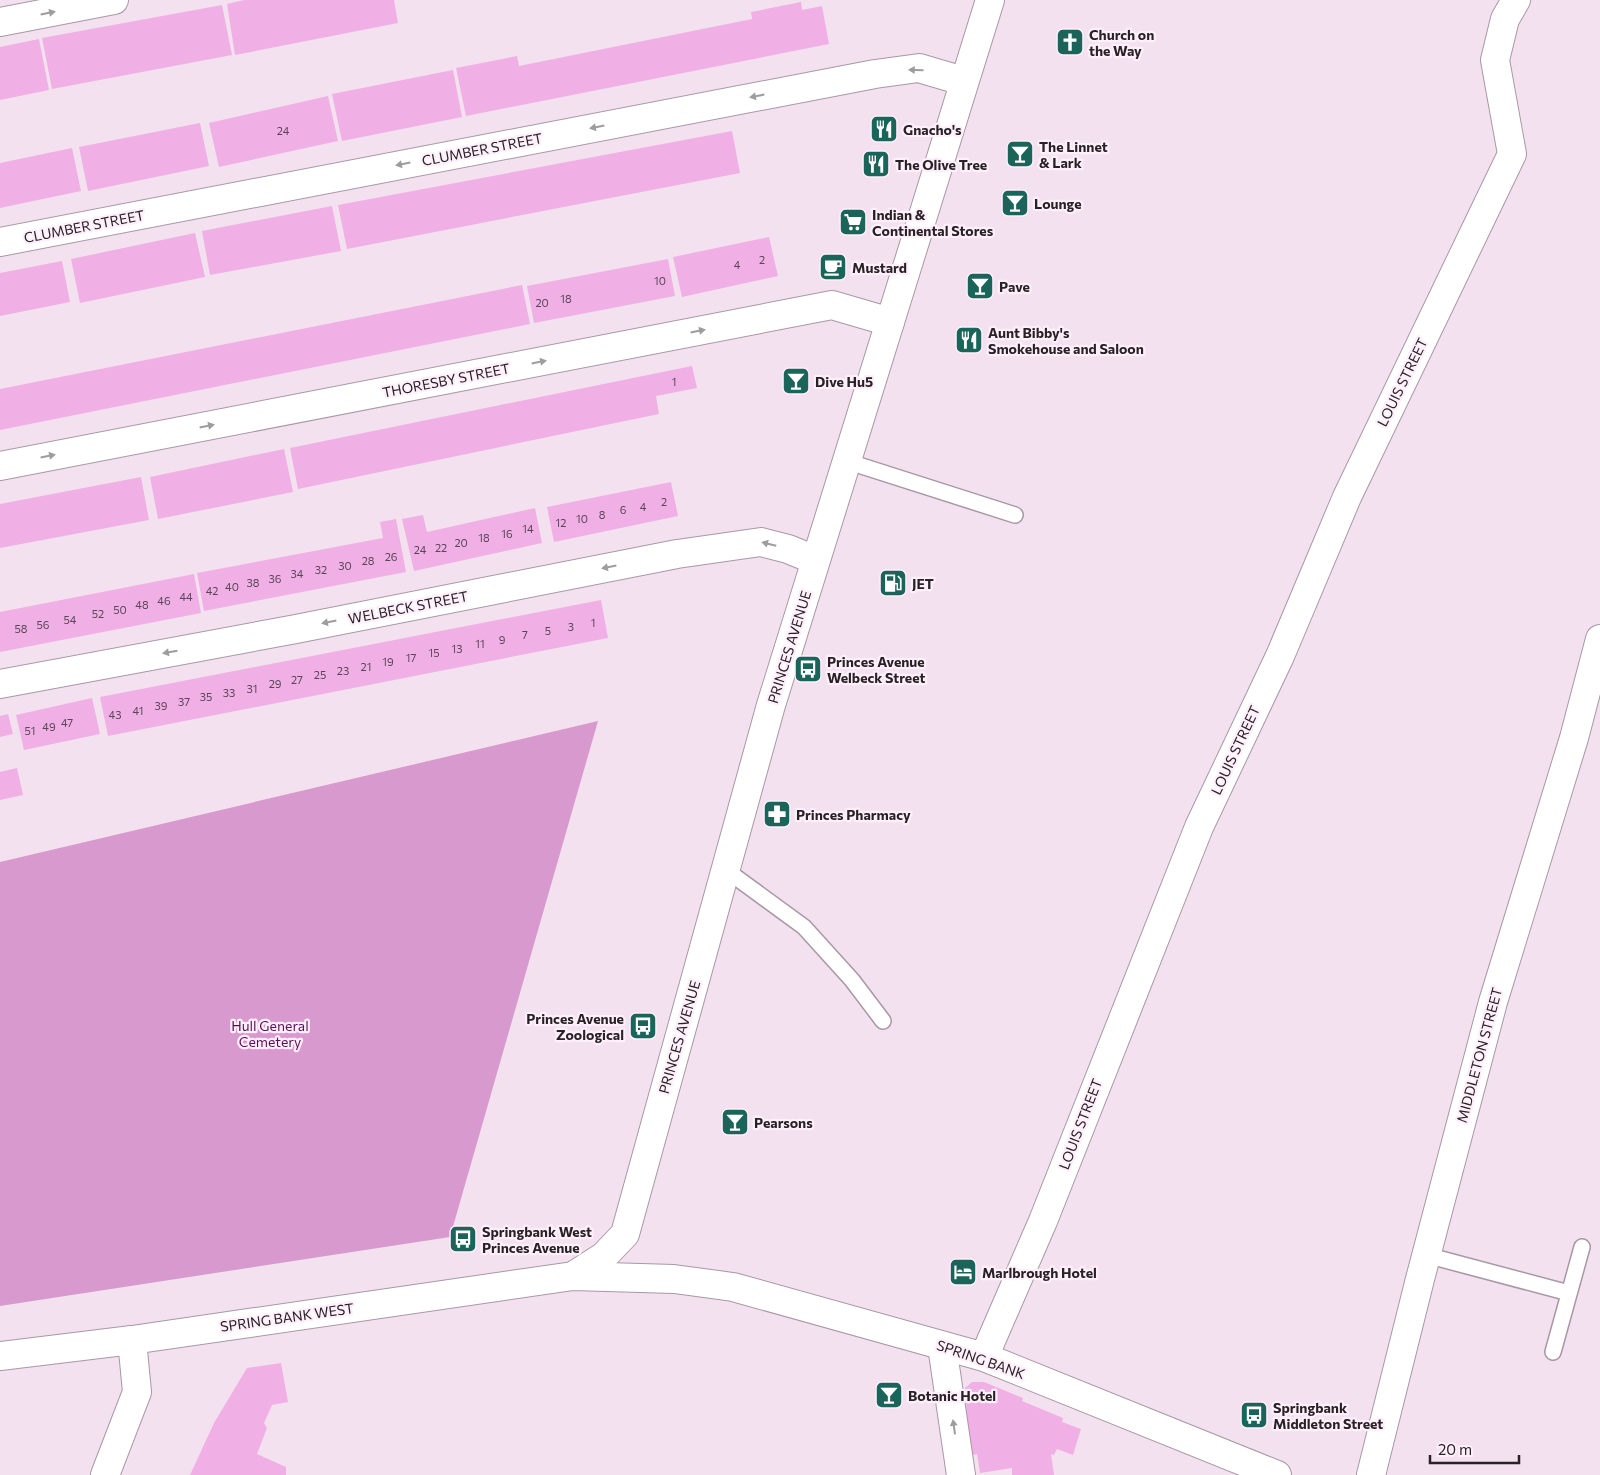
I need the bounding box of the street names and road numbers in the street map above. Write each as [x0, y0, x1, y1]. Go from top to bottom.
street label: CLUMBER STREET [420, 129, 544, 169]
street label: CLUMBER STREET [22, 206, 146, 246]
street label: LOUIS STREET [1373, 335, 1431, 429]
street label: THORESBY STREET [381, 359, 511, 401]
street label: WELBECK STREET [347, 587, 469, 627]
street label: PRINCES AVENUE [764, 589, 814, 705]
street label: LOUIS STREET [1207, 703, 1263, 797]
street label: PRINCES AVENUE [655, 978, 703, 1096]
street label: MIDDLETON STREET [1453, 985, 1505, 1125]
street label: LOUIS STREET [1055, 1076, 1105, 1172]
street label: SPRING BANK WEST [219, 1299, 355, 1335]
street label: SPRING BANK [935, 1336, 1027, 1382]

